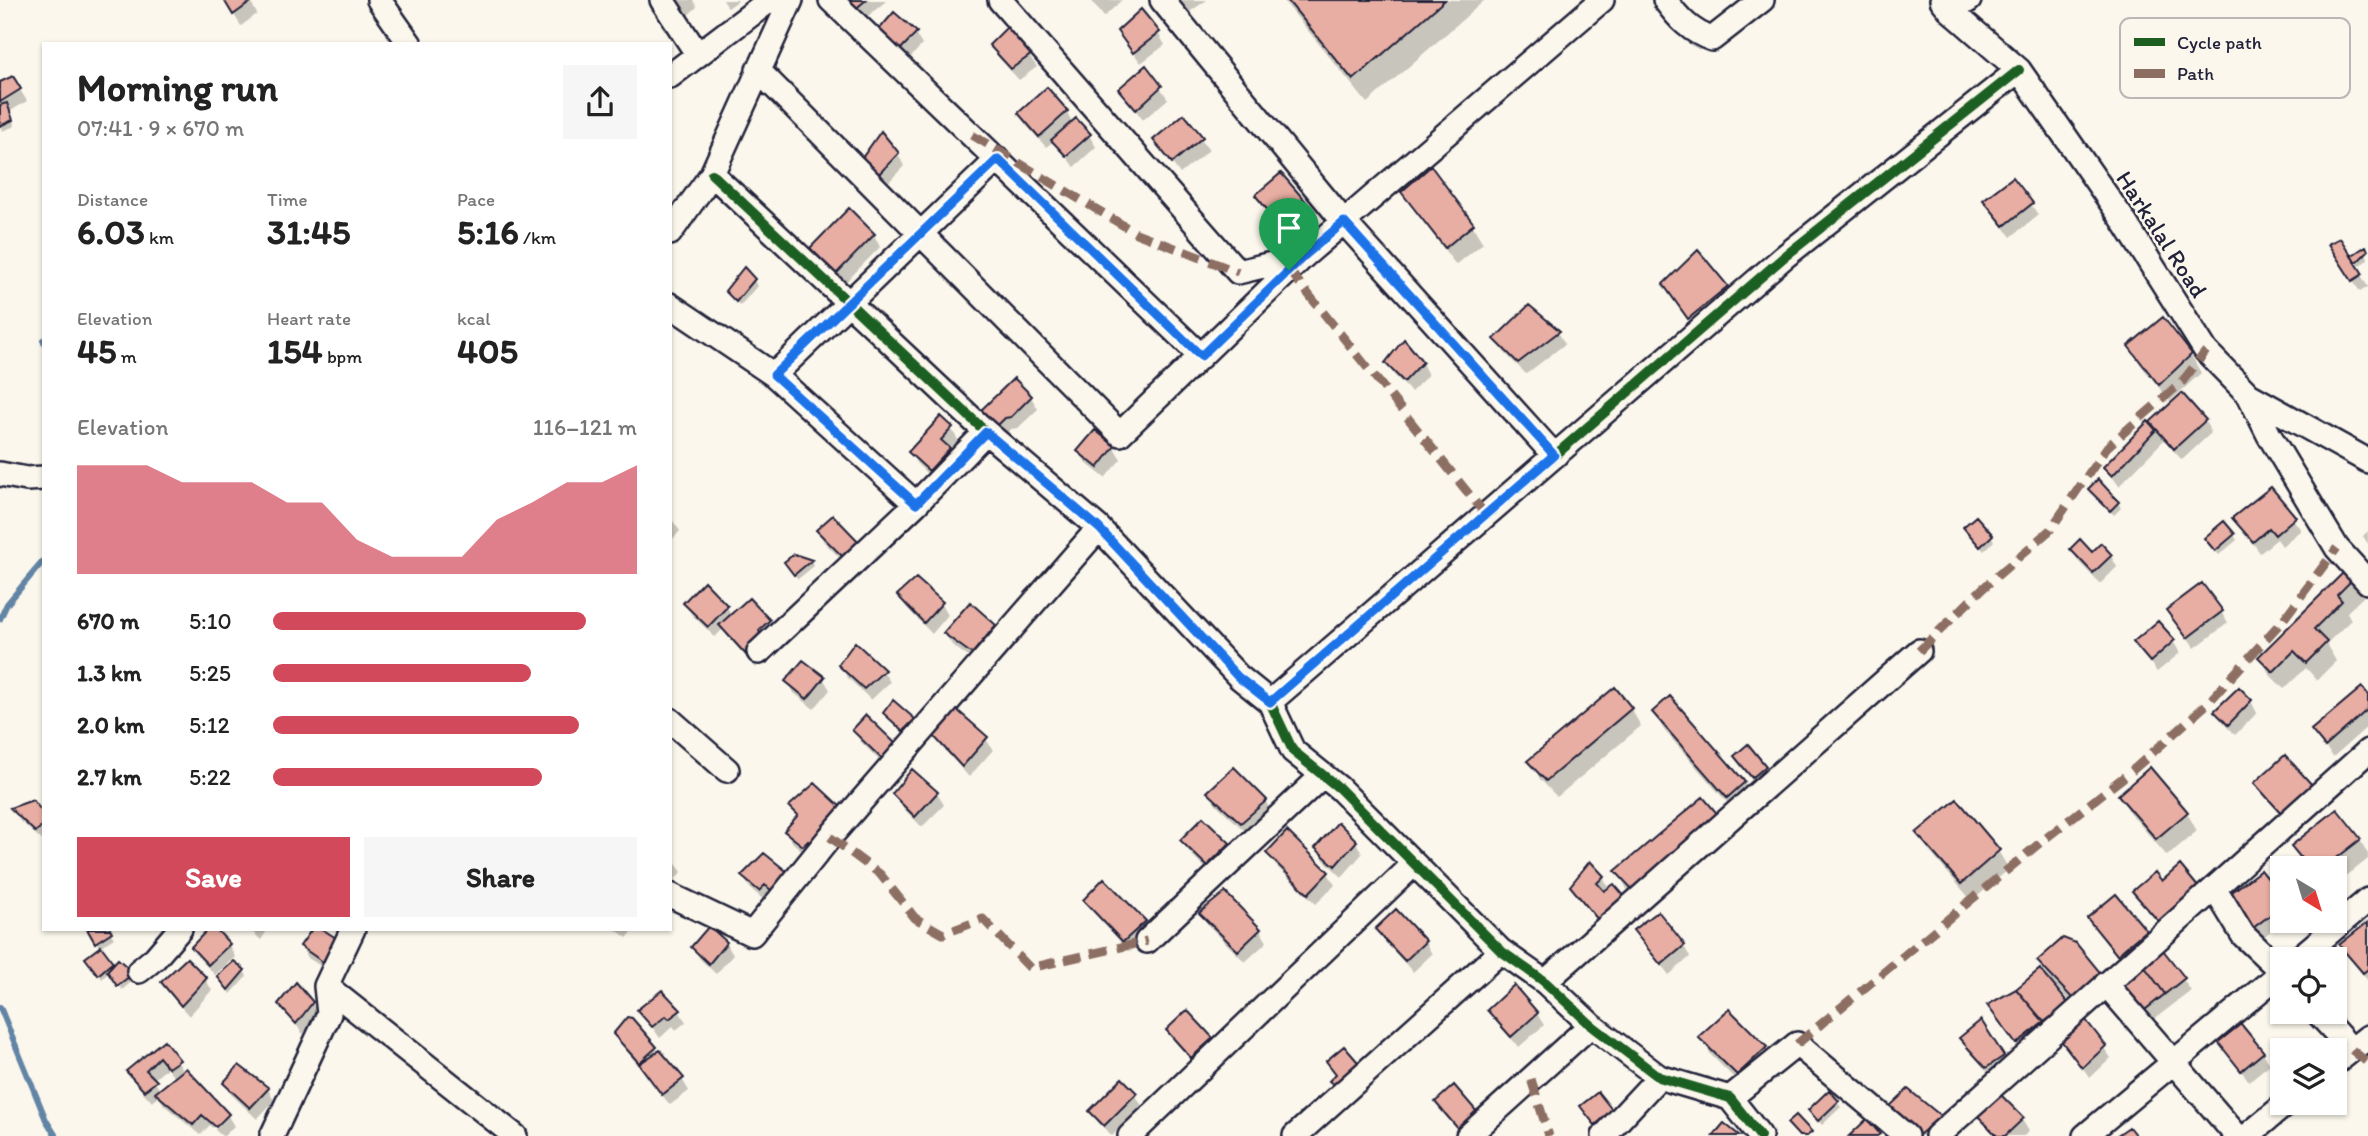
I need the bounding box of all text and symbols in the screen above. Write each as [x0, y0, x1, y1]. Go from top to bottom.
legend [2120, 18, 2350, 98]
text: Cycle path [2177, 31, 2262, 54]
text: Path [2177, 62, 2214, 85]
text: Morning run [77, 65, 278, 111]
button: share [563, 65, 637, 139]
text: 07:41 · 9 × 670 m [77, 114, 244, 142]
street label: Harkalal Road [2110, 165, 2214, 303]
text: Distance [77, 188, 148, 211]
text: Time [267, 188, 308, 211]
text: Pace [457, 188, 495, 211]
pin [1259, 198, 1319, 270]
icon: arrive [1270, 209, 1308, 247]
text: 6.03 [77, 211, 145, 253]
text: 31:45 [267, 211, 350, 253]
text: 5:16 [457, 211, 519, 253]
text: km [145, 226, 174, 249]
text: /km [519, 226, 556, 249]
text: Elevation [77, 307, 153, 330]
text: Heart rate [267, 307, 351, 330]
text: kcal [457, 307, 491, 330]
text: 45 [77, 330, 116, 372]
text: 154 [267, 330, 323, 372]
text: 405 [457, 330, 518, 372]
text: m [116, 345, 137, 368]
text: bpm [323, 345, 362, 368]
text: Elevation [77, 413, 168, 441]
text: 116–121 m [533, 413, 637, 441]
text: 670 m [77, 607, 139, 635]
text: 5:10 [189, 607, 232, 635]
text: 1.3 km [77, 659, 141, 687]
text: 5:25 [189, 659, 231, 687]
text: 2.0 km [77, 711, 145, 739]
text: 5:12 [189, 711, 229, 739]
text: 2.7 km [77, 763, 142, 791]
text: 5:22 [189, 763, 231, 791]
button: Save [77, 837, 350, 917]
button: Share [364, 837, 637, 917]
north arrow [2270, 856, 2347, 933]
map controls [2270, 856, 2347, 1115]
button: locate [2270, 947, 2347, 1024]
button: layers [2270, 1038, 2347, 1115]

